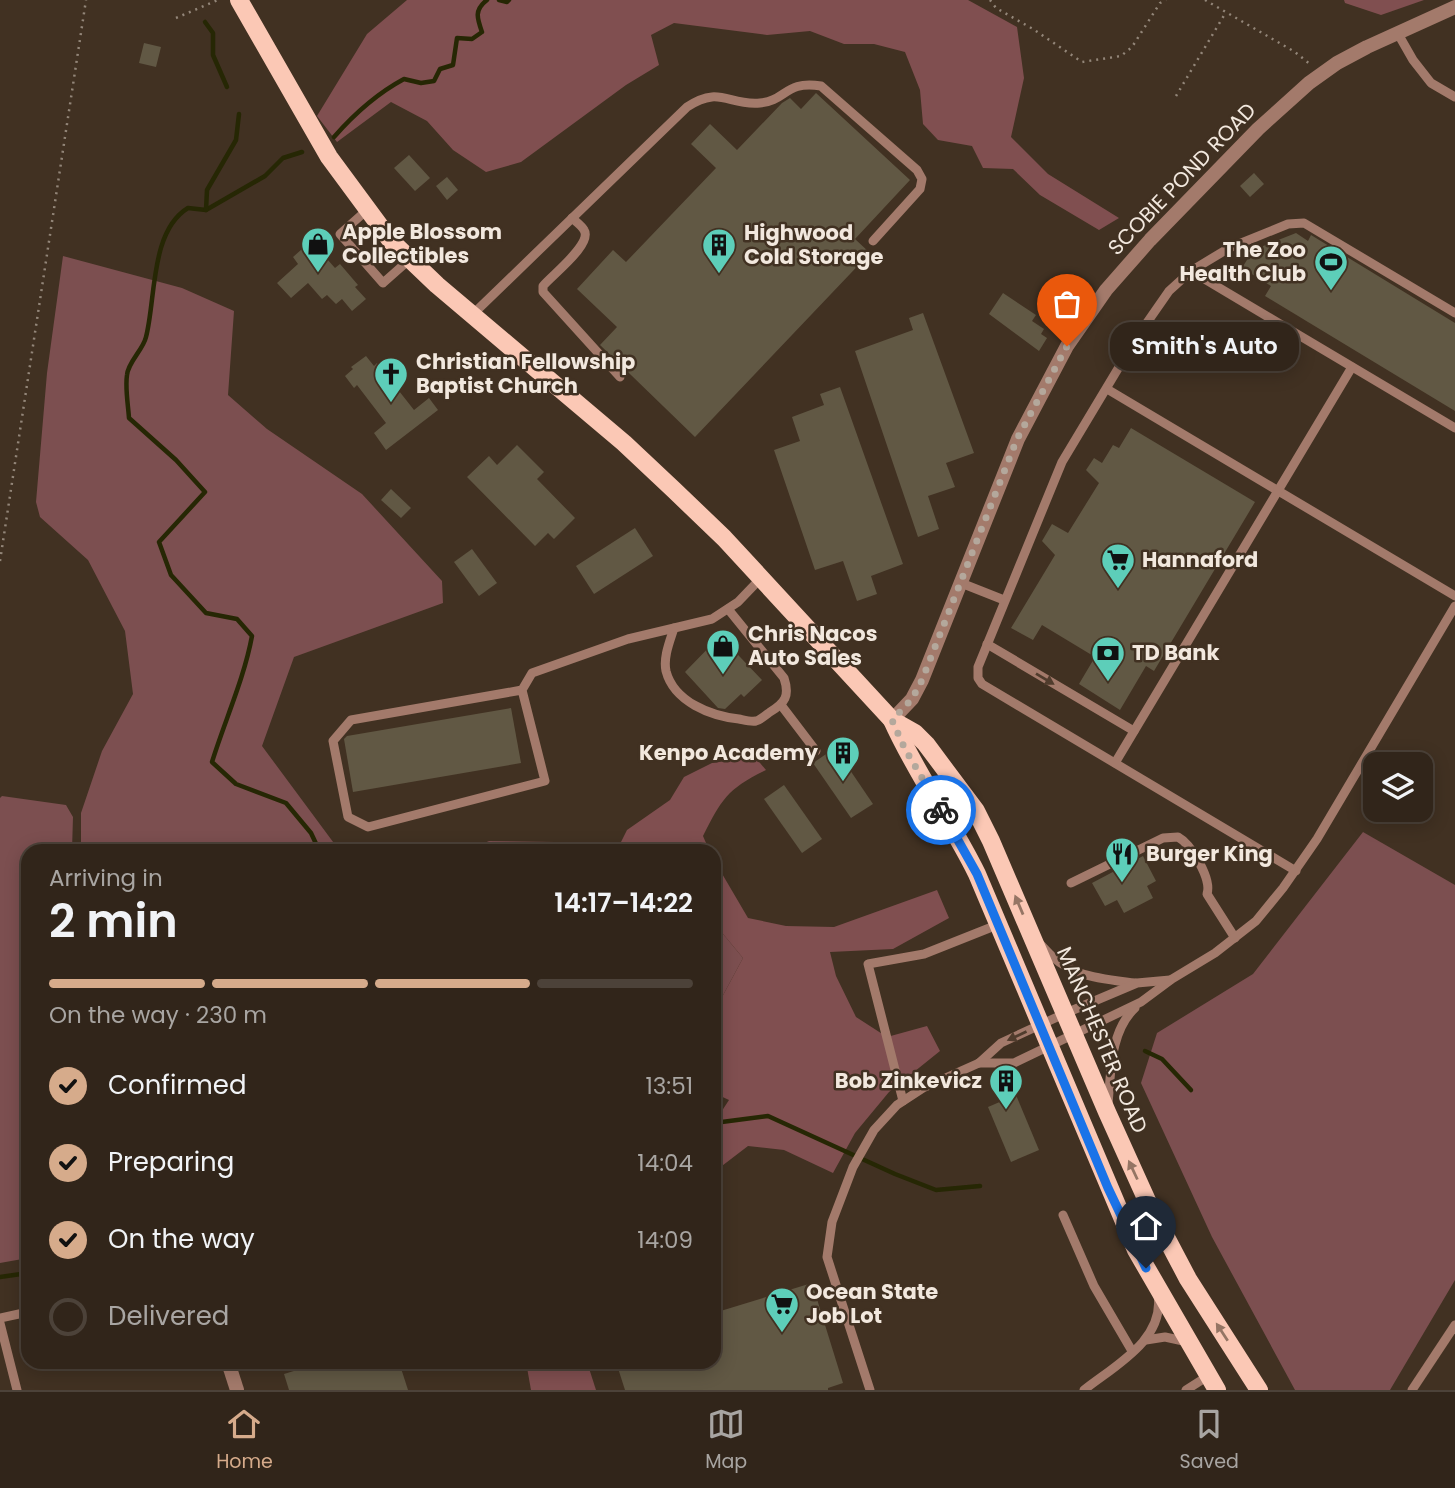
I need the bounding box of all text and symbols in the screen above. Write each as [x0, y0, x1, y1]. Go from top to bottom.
street label: SCOBIE POND ROAD [1101, 96, 1262, 261]
place label: Apple Blossom Collectibles [342, 217, 502, 270]
place label: Highwood Cold Storage [744, 218, 884, 271]
shop icon: Apple Blossom Collectibles [299, 225, 337, 274]
building icon: Highwood Cold Storage [700, 226, 738, 275]
place label: The Zoo Health Club [1180, 235, 1306, 288]
sports icon: The Zoo Health Club [1312, 243, 1350, 292]
pin [1037, 274, 1097, 346]
icon: bag [1048, 285, 1086, 323]
callout: Smith's Auto [1109, 322, 1298, 370]
text: Smith's Auto [1131, 330, 1278, 362]
place label: Christian Fellowship Baptist Church [416, 347, 635, 400]
church icon: Christian Fellowship Baptist Church [372, 355, 410, 404]
supermarket icon: Hannaford [1099, 541, 1137, 590]
place label: Hannaford [1142, 545, 1258, 574]
place label: Chris Nacos Auto Sales [748, 619, 877, 672]
shop icon: Chris Nacos Auto Sales [704, 627, 742, 676]
bank icon: TD Bank [1089, 634, 1127, 683]
place label: TD Bank [1132, 638, 1219, 667]
one-way arrow [1036, 673, 1055, 685]
building icon: Kenpo Academy [824, 734, 862, 783]
place label: Kenpo Academy [639, 738, 819, 767]
map controls [1363, 752, 1433, 822]
button: layers [1363, 752, 1433, 822]
courier [906, 775, 976, 845]
icon: bike [922, 791, 960, 829]
restaurant icon: Burger King [1103, 835, 1141, 884]
place label: Burger King [1146, 839, 1273, 868]
text: Arriving in [49, 862, 163, 894]
text: 14:17–14:22 [554, 885, 693, 921]
text: 2 min [49, 889, 178, 953]
one-way arrow [1013, 895, 1024, 916]
street label: MANCHESTER ROAD [1050, 942, 1155, 1137]
text: On the way · 230 m [49, 999, 267, 1031]
one-way arrow [1007, 1030, 1027, 1042]
building icon: Bob Zinkevicz [987, 1062, 1025, 1111]
place label: Bob Zinkevicz [835, 1066, 982, 1095]
icon: check [49, 1067, 87, 1105]
text: Confirmed [108, 1067, 246, 1103]
text: 13:51 [645, 1070, 693, 1102]
icon: check [49, 1144, 87, 1182]
text: Preparing [108, 1144, 234, 1180]
text: 14:04 [637, 1147, 693, 1179]
one-way arrow [1127, 1160, 1139, 1180]
pin [1116, 1196, 1176, 1268]
icon: home [1127, 1207, 1165, 1245]
icon: check [49, 1221, 87, 1259]
text: On the way [108, 1221, 255, 1257]
text: 14:09 [637, 1224, 693, 1256]
place label: Ocean State Job Lot [806, 1277, 938, 1330]
supermarket icon: Ocean State Job Lot [763, 1285, 801, 1334]
text: Delivered [108, 1298, 229, 1334]
one-way arrow [1216, 1323, 1229, 1342]
tab: Home [216, 1405, 273, 1476]
tab: Map [705, 1405, 747, 1476]
tab: Saved [1180, 1405, 1239, 1476]

